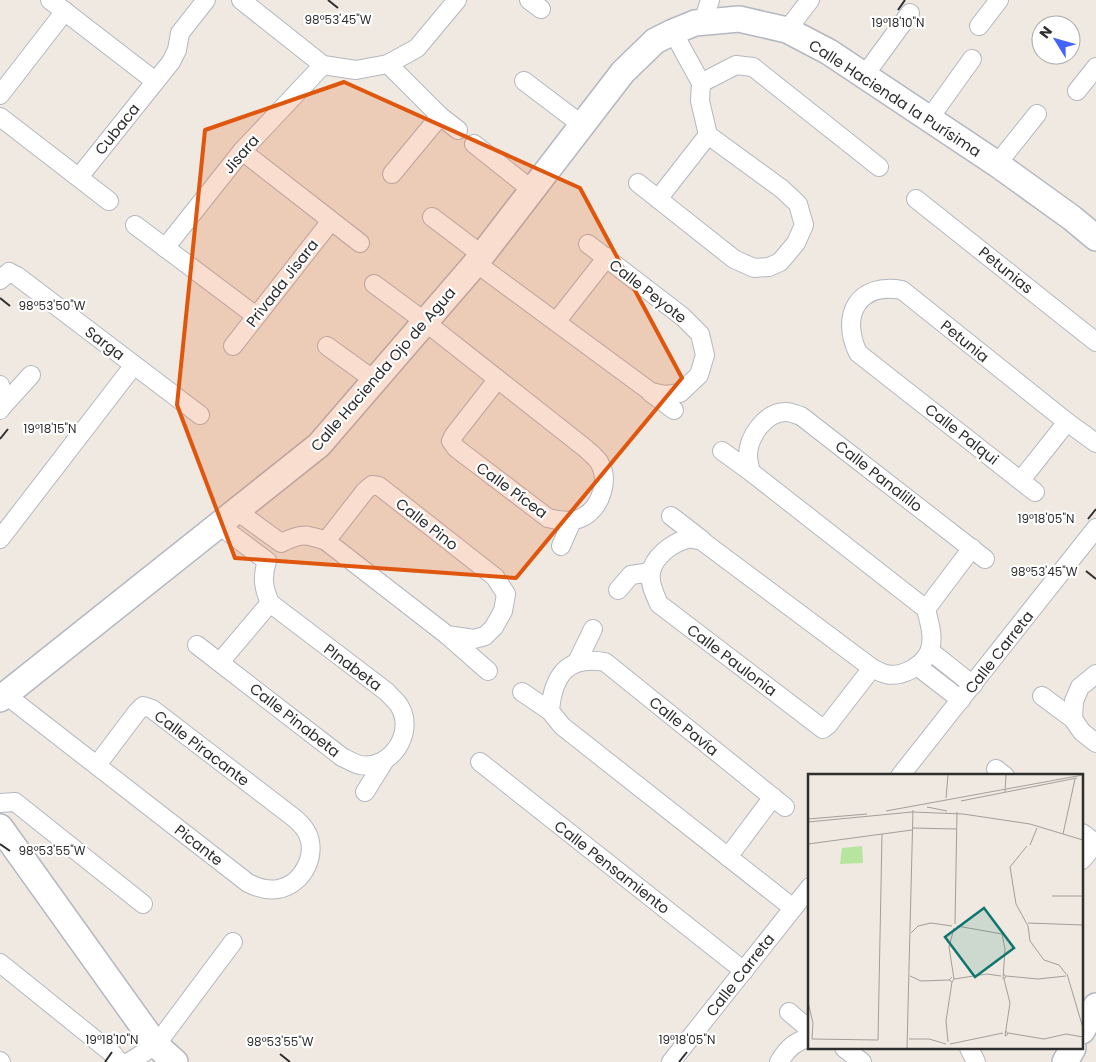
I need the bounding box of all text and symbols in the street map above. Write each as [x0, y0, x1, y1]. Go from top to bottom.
text: 98°53'45"W [305, 11, 372, 28]
text: 19°18'10"N [872, 14, 924, 31]
north arrow [1031, 15, 1081, 65]
text: N [1034, 22, 1057, 42]
street label: Calle Hacienda la Purísima [805, 34, 985, 162]
street label: Cubaca [90, 99, 144, 159]
street label: Jisara [218, 130, 264, 178]
street label: Privada Jisara [241, 235, 323, 331]
street label: Petunias [974, 242, 1038, 298]
street label: Calle Peyote [605, 254, 691, 328]
street label: Calle Hacienda Ojo de Agua [306, 282, 460, 456]
text: 98°53'50"W [19, 297, 86, 314]
street label: Petunia [936, 315, 994, 367]
street label: Sarga [81, 321, 129, 365]
street label: Calle Palqui [921, 399, 1003, 469]
text: 19°18'15"N [24, 420, 76, 437]
street label: Calle Panalillo [831, 435, 927, 517]
street label: Calle Pícea [472, 457, 552, 523]
street label: Calle Pino [391, 493, 463, 555]
text: 19°18'05"N [1018, 510, 1074, 527]
text: 98°53'45"W [1011, 563, 1078, 580]
street label: Calle Carreta [960, 606, 1038, 698]
street label: Calle Paulonia [683, 619, 781, 701]
street label: PInabeta [320, 638, 386, 696]
street label: Calle Pinabeta [245, 678, 345, 762]
street label: Calle Pavía [645, 692, 723, 760]
street label: Calle Piracante [150, 705, 254, 791]
inset map [808, 774, 1084, 1050]
street label: Calle Pensamiento [550, 815, 674, 919]
street label: Picante [170, 819, 228, 871]
text: 98°53'55"W [19, 842, 86, 859]
street label: Calle Carreta [701, 929, 779, 1021]
text: 19°18'10"N [86, 1031, 138, 1048]
text: 19°18'05"N [659, 1031, 715, 1048]
text: 98°53'55"W [247, 1033, 314, 1050]

